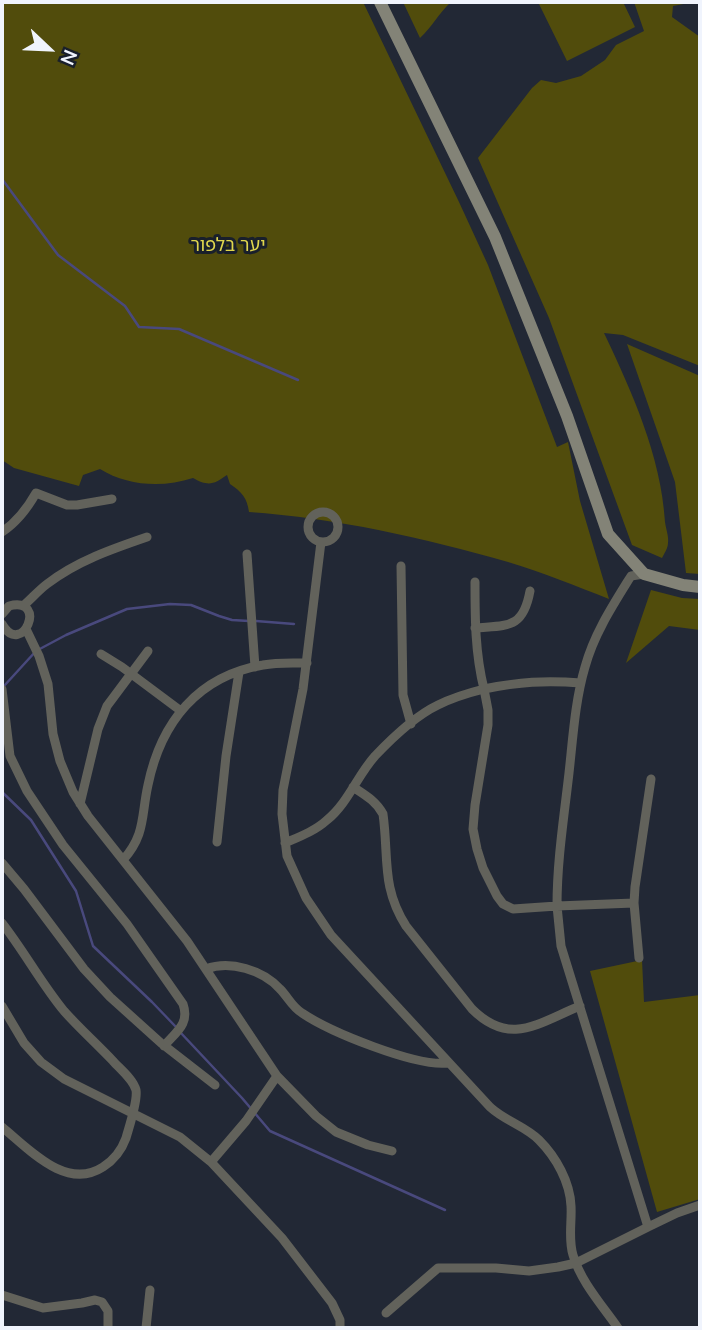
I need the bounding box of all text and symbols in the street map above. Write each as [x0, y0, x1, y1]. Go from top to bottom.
north arrow [14, 14, 84, 84]
text: N [54, 46, 83, 69]
park label: יער בלפור [191, 236, 265, 258]

